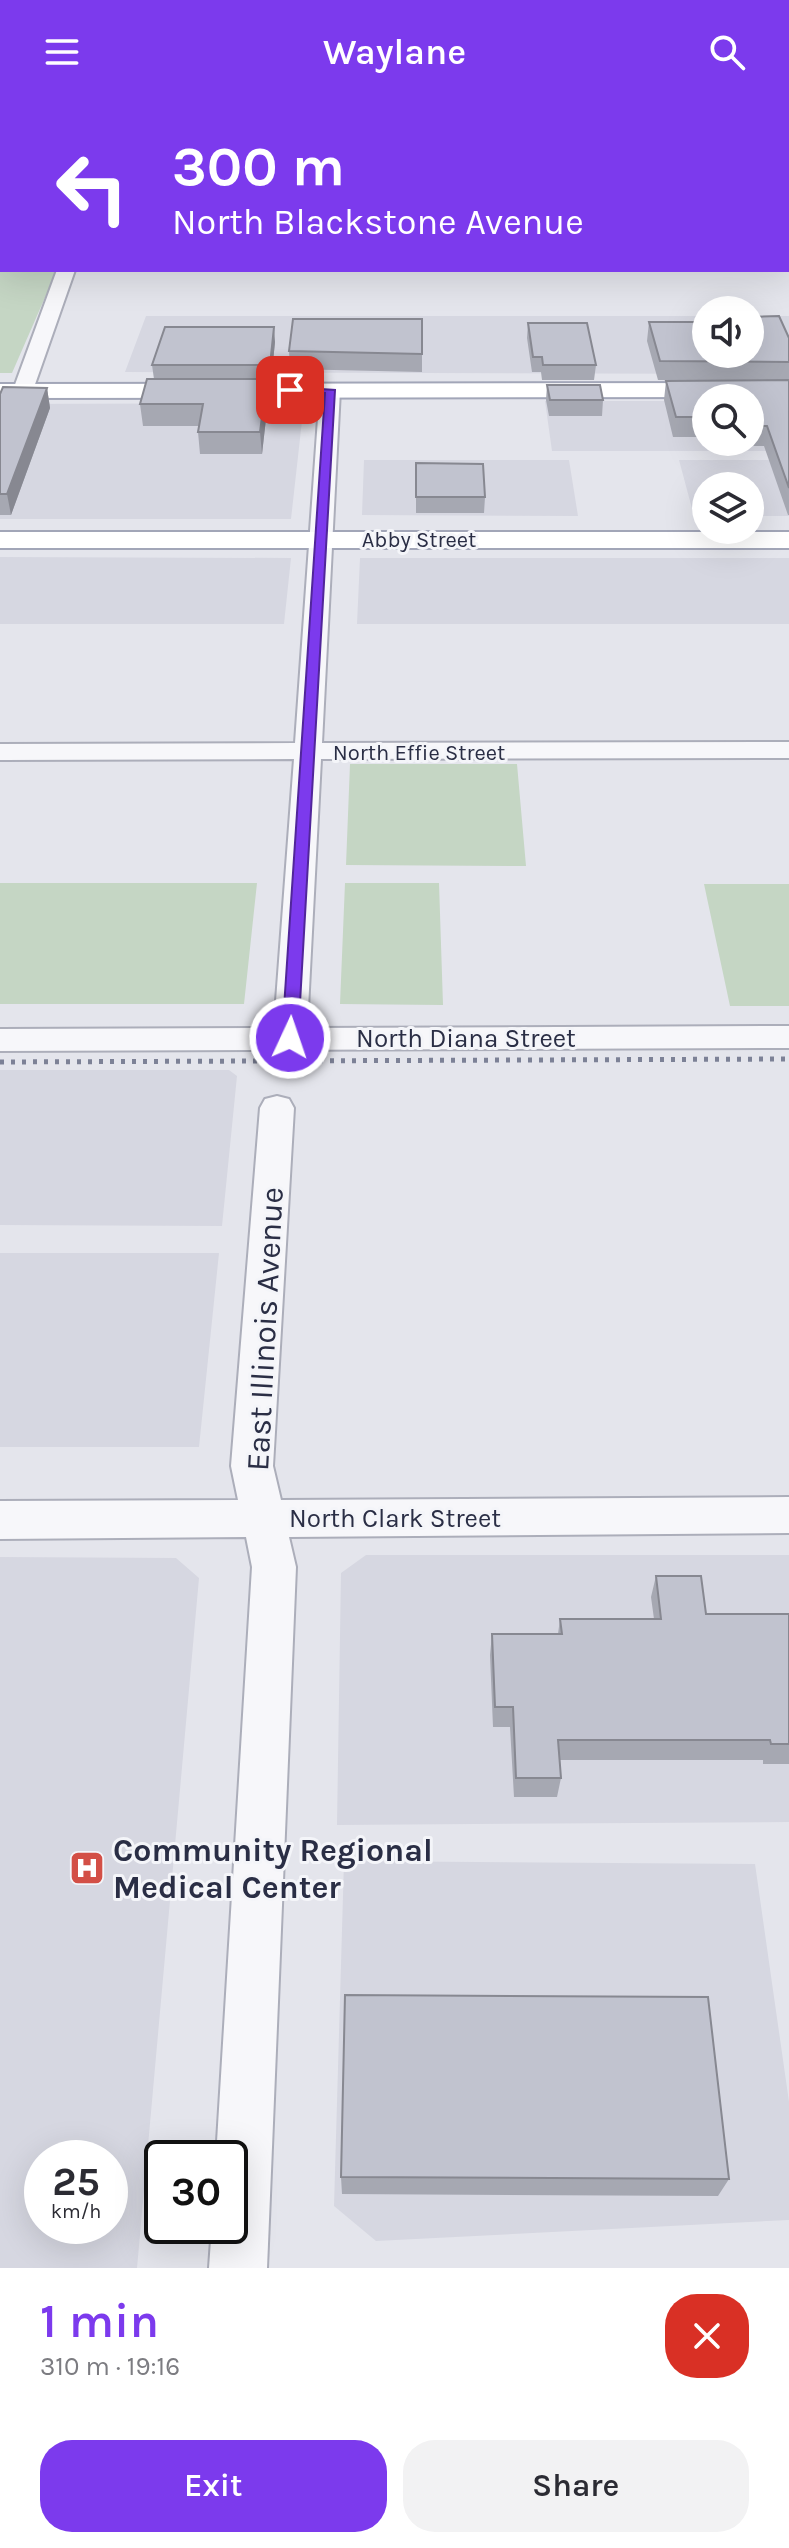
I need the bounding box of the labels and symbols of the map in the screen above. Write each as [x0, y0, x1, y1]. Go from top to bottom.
pin [256, 356, 324, 424]
street label: Abby Street [362, 527, 476, 553]
street label: North Effie Street [333, 740, 505, 766]
position arrow [248, 996, 332, 1080]
street label: North Diana Street [356, 1023, 576, 1054]
street label: East Illinois Avenue [239, 1186, 291, 1472]
street label: North Clark Street [289, 1503, 501, 1534]
place label: Community Regional Medical Center [113, 1832, 433, 1906]
hospital icon: Community Regional Medical Center [68, 1849, 106, 1887]
speed limit sign: 30 [144, 2140, 248, 2244]

